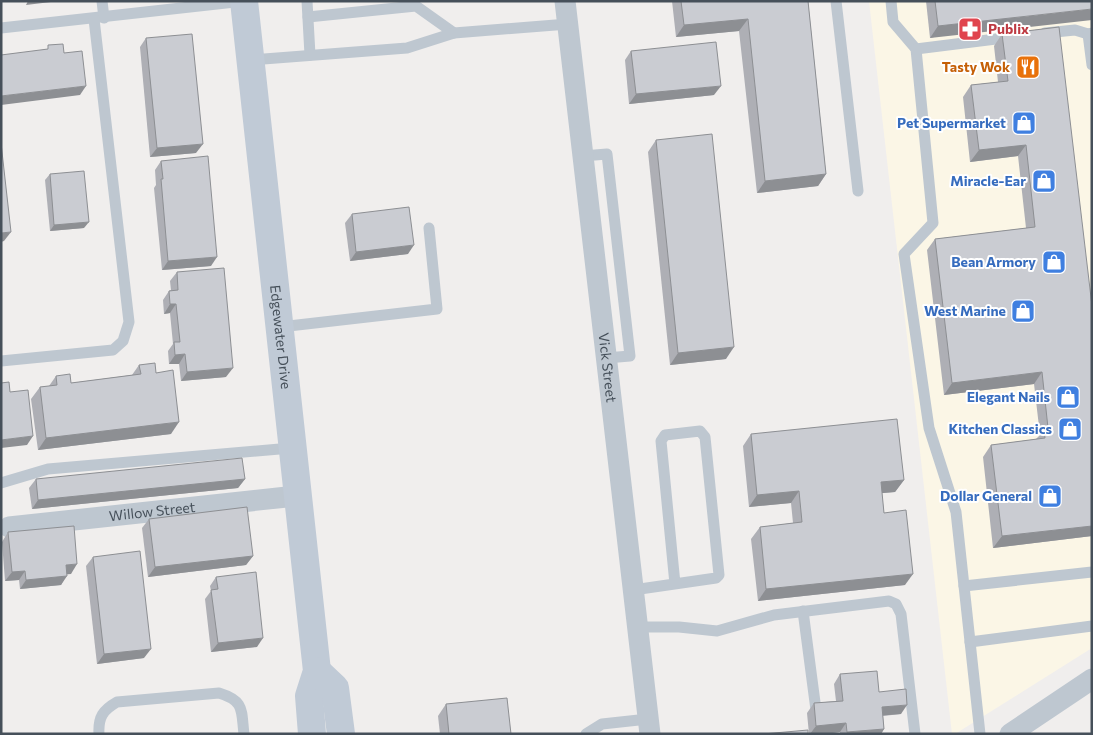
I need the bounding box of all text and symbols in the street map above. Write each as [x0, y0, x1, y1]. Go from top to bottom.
pharmacy icon: Publix [957, 16, 983, 42]
place label: Publix [988, 20, 1029, 37]
restaurant icon: Tasty Wok [1015, 54, 1041, 80]
place label: Tasty Wok [942, 58, 1010, 75]
shop icon: Pet Supermarket [1011, 110, 1037, 136]
place label: Pet Supermarket [897, 114, 1006, 131]
shop icon: Miracle-Ear [1031, 168, 1057, 194]
place label: Miracle-Ear [950, 172, 1026, 189]
shop icon: Bean Armory [1041, 249, 1067, 275]
place label: Bean Armory [951, 253, 1036, 270]
street label: Edgewater Drive [267, 284, 295, 390]
shop icon: West Marine [1010, 298, 1036, 324]
place label: West Marine [924, 302, 1006, 319]
street label: Vick Street [596, 332, 621, 404]
shop icon: Elegant Nails [1055, 384, 1081, 410]
place label: Elegant Nails [967, 388, 1050, 405]
shop icon: Kitchen Classics [1057, 416, 1083, 442]
place label: Kitchen Classics [948, 420, 1052, 437]
shop icon: Dollar General [1037, 483, 1063, 509]
place label: Dollar General [940, 487, 1032, 504]
street label: Willow Street [108, 498, 196, 524]

